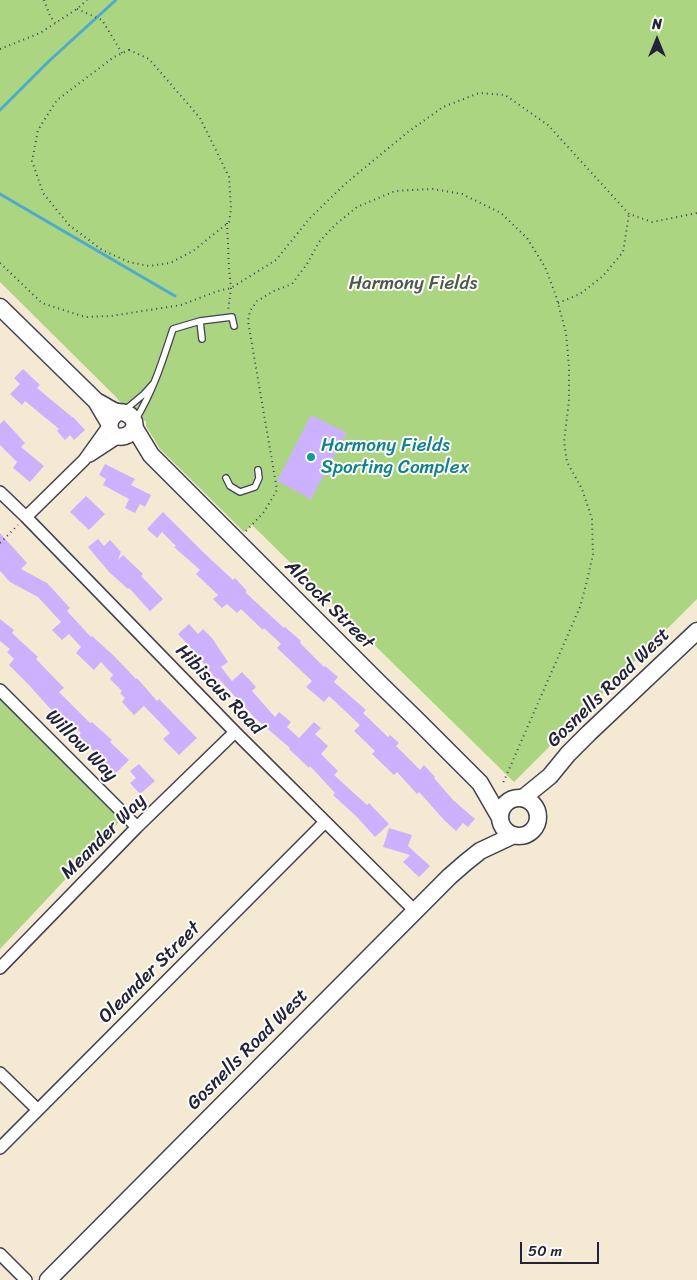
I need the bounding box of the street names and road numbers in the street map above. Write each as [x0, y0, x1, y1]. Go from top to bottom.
street label: Alcock Street [280, 556, 378, 654]
street label: Gosnells Road West [543, 624, 675, 752]
street label: Hibiscus Road [170, 640, 268, 740]
street label: Willow Way [40, 705, 122, 787]
street label: Meander Way [57, 790, 151, 884]
street label: Oleander Street [94, 917, 206, 1029]
street label: Gosnells Road West [183, 985, 313, 1115]

